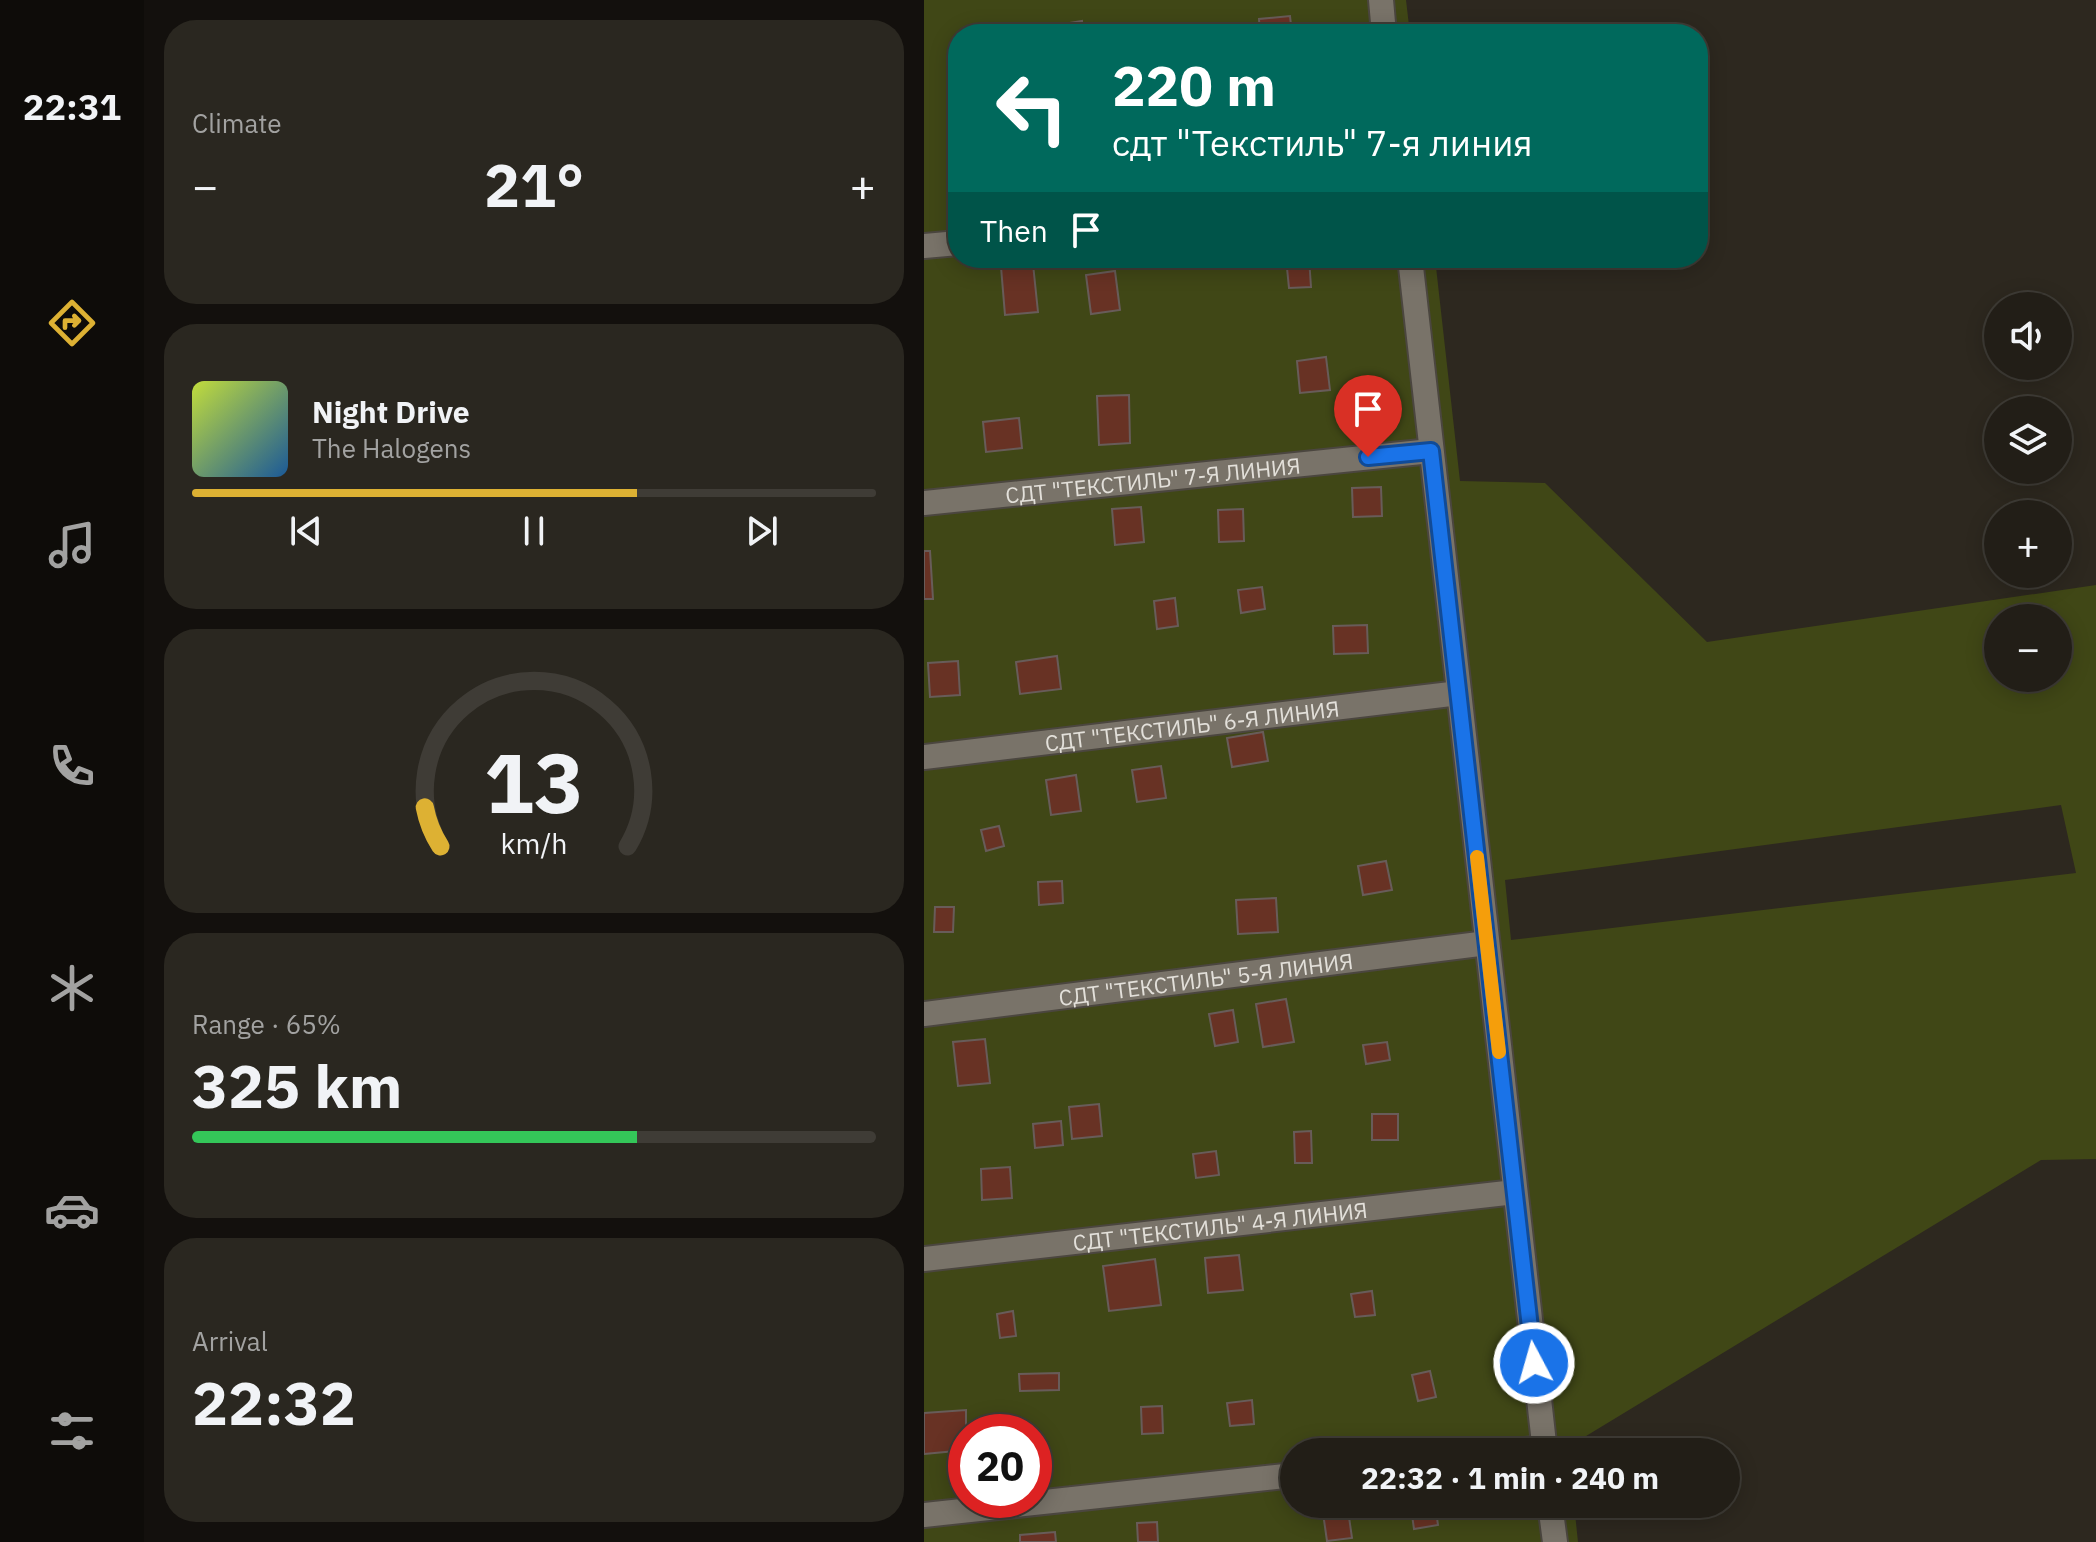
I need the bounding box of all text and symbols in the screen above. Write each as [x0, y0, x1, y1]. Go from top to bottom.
text: 220 m [1112, 49, 1276, 121]
icon: left [980, 56, 1084, 160]
text: 22:31 [23, 83, 121, 130]
text: Climate [192, 106, 282, 140]
text: сдт "Текстиль" 7-я линия [1112, 119, 1533, 166]
text: 21° [484, 145, 584, 224]
text: − [192, 157, 218, 214]
text: + [850, 157, 876, 214]
icon: arrive [1064, 208, 1108, 252]
text: Then [980, 211, 1048, 250]
map controls [1984, 292, 2072, 692]
button: sound [1984, 292, 2072, 380]
icon: directions [44, 295, 100, 351]
pin [1334, 375, 1402, 457]
icon: arrive [1346, 387, 1390, 431]
text: Night Drive [312, 392, 470, 431]
button: layers [1984, 396, 2072, 484]
text: The Halogens [312, 431, 471, 465]
street label: СДТ "ТЕКСТИЛЬ" 7-Я ЛИНИЯ [1004, 450, 1302, 509]
button: + [1984, 500, 2072, 588]
icon: previous [284, 509, 328, 553]
icon: pause [512, 509, 556, 553]
icon: next [740, 509, 784, 553]
icon: music [44, 517, 100, 573]
button: − [1984, 604, 2072, 692]
street label: СДТ "ТЕКСТИЛЬ" 6-Я ЛИНИЯ [1043, 693, 1341, 757]
text: 13 [484, 728, 584, 836]
icon: phone [44, 738, 100, 794]
text: km/h [500, 825, 568, 862]
street label: СДТ "ТЕКСТИЛЬ" 5-Я ЛИНИЯ [1057, 946, 1355, 1011]
icon: climate [44, 960, 100, 1016]
text: Range · 65% [192, 1007, 341, 1041]
text: 325 km [192, 1046, 402, 1125]
icon: car [44, 1182, 100, 1238]
street label: СДТ "ТЕКСТИЛЬ" 4-Я ЛИНИЯ [1071, 1194, 1369, 1257]
position arrow [1492, 1321, 1576, 1405]
text: Arrival [192, 1324, 268, 1358]
text: 22:32 [192, 1363, 356, 1442]
icon: filters [44, 1403, 100, 1459]
speed limit sign: 20 [948, 1414, 1052, 1518]
text: 22:32 · 1 min · 240 m [1361, 1458, 1659, 1497]

